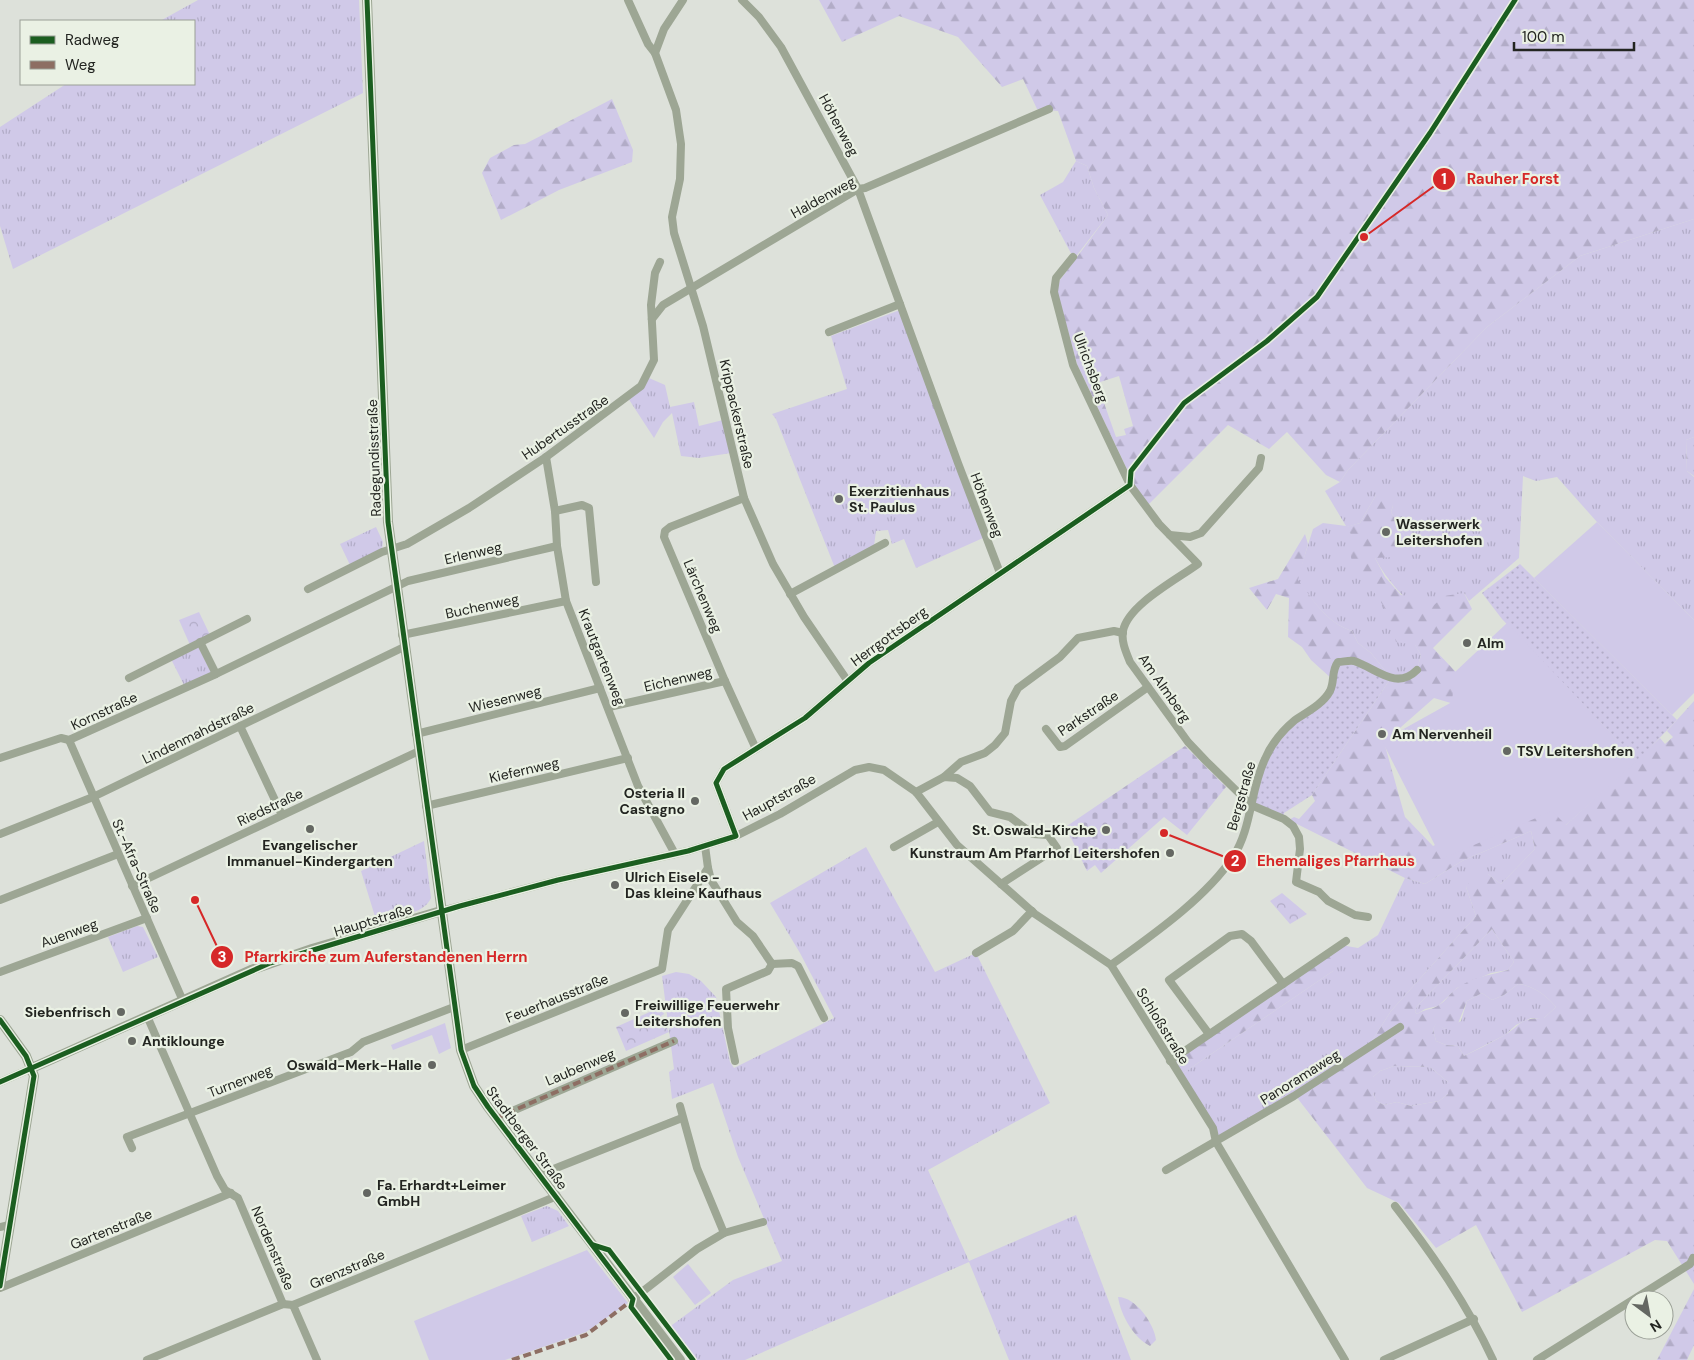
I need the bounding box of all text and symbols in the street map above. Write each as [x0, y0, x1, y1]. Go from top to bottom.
legend [20, 20, 195, 85]
scale bar [1514, 20, 1634, 52]
text: 100 m [1522, 27, 1565, 47]
text: Radweg [65, 30, 119, 50]
text: Weg [65, 55, 96, 75]
street label: Höhenweg [815, 91, 863, 159]
callout: Rauher Forst [1431, 164, 1569, 194]
text: 1 [1441, 169, 1447, 189]
text: Rauher Forst [1467, 169, 1559, 189]
street label: Haldenweg [788, 172, 859, 222]
street label: Ulrichsberg [1069, 330, 1113, 406]
street label: Krippackerstraße [716, 358, 758, 470]
street label: Hubertusstraße [518, 390, 612, 464]
street label: Radegundisstraße [363, 399, 385, 517]
street label: Höhenweg [966, 470, 1008, 540]
place label: Exerzitienhaus St. Paulus [849, 482, 950, 516]
marker: Exerzitienhaus St. Paulus [833, 493, 845, 505]
place label: Wasserwerk Leitershofen [1396, 515, 1482, 549]
marker: Wasserwerk Leitershofen [1380, 526, 1392, 538]
street label: Erlenweg [443, 538, 504, 568]
street label: Lärchenweg [679, 557, 727, 636]
street label: Buchenweg [444, 589, 521, 623]
street label: Herrgottsberg [847, 602, 931, 670]
street label: Krautgartenweg [574, 606, 630, 708]
place label: Alm [1477, 634, 1504, 652]
marker: Alm [1461, 637, 1473, 649]
street label: Am Almberg [1135, 650, 1195, 726]
street label: Eichenweg [642, 662, 714, 696]
street label: Wiesenweg [467, 681, 543, 717]
street label: Parkstraße [1054, 686, 1122, 740]
street label: Kornstraße [68, 688, 140, 734]
street label: Lindenmahdstraße [139, 698, 257, 768]
place label: Am Nervenheil [1392, 725, 1492, 743]
marker: Am Nervenheil [1376, 728, 1388, 740]
place label: TSV Leitershofen [1517, 742, 1633, 760]
marker: TSV Leitershofen [1501, 745, 1513, 757]
street label: Kiefernweg [487, 753, 561, 787]
street label: Bergstraße [1223, 759, 1259, 833]
street label: Hauptstraße [739, 769, 819, 825]
street label: Riedstraße [234, 784, 306, 830]
place label: Osteria Il Castagno [619, 784, 685, 818]
marker: Osteria Il Castagno [689, 795, 701, 807]
street label: St.-Afra-Straße [108, 816, 166, 916]
place label: St. Oswald-Kirche [972, 821, 1096, 839]
marker: Evangelischer Immanuel-Kindergarten [304, 823, 316, 835]
marker: St. Oswald-Kirche [1100, 824, 1112, 836]
place label: Evangelischer Immanuel-Kindergarten [227, 836, 393, 870]
place label: Kunstraum Am Pfarrhof Leitershofen [910, 844, 1160, 862]
callout: Ehemaliges Pfarrhaus [1222, 846, 1425, 876]
marker: Kunstraum Am Pfarrhof Leitershofen [1164, 847, 1176, 859]
text: 2 [1231, 851, 1240, 871]
text: Ehemaliges Pfarrhaus [1257, 851, 1415, 871]
place label: Ulrich Eisele - Das kleine Kaufhaus [625, 868, 762, 902]
marker: Ulrich Eisele - Das kleine Kaufhaus [609, 879, 621, 891]
street label: Hauptstraße [332, 900, 414, 940]
street label: Auenweg [38, 914, 100, 952]
callout: Pfarrkirche zum Auferstandenen Herrn [209, 942, 538, 972]
text: 3 [217, 947, 227, 967]
text: Pfarrkirche zum Auferstandenen Herrn [244, 947, 528, 967]
street label: Feuerhausstraße [503, 969, 611, 1027]
street label: Schloßstraße [1132, 984, 1194, 1068]
place label: Freiwillige Feuerwehr Leitershofen [635, 996, 780, 1030]
place label: Siebenfrisch [25, 1003, 111, 1021]
marker: Siebenfrisch [115, 1006, 127, 1018]
marker: Freiwillige Feuerwehr Leitershofen [619, 1007, 631, 1019]
place label: Antiklounge [142, 1032, 225, 1050]
marker: Antiklounge [126, 1035, 138, 1047]
street label: Laubenweg [542, 1044, 618, 1090]
street label: Panoramaweg [1257, 1045, 1343, 1109]
place label: Oswald-Merk-Halle [287, 1056, 422, 1074]
marker: Oswald-Merk-Halle [426, 1059, 438, 1071]
street label: Turnerweg [205, 1060, 275, 1102]
street label: Stadtberger Straße [482, 1083, 572, 1193]
place label: Fa. Erhardt+Leimer GmbH [377, 1176, 506, 1210]
marker: Fa. Erhardt+Leimer GmbH [361, 1187, 373, 1199]
street label: Nordenstraße [247, 1203, 299, 1293]
street label: Gartenstraße [67, 1204, 155, 1254]
street label: Grenzstraße [307, 1245, 387, 1293]
north arrow [1624, 1290, 1674, 1340]
text: N [1647, 1316, 1665, 1336]

